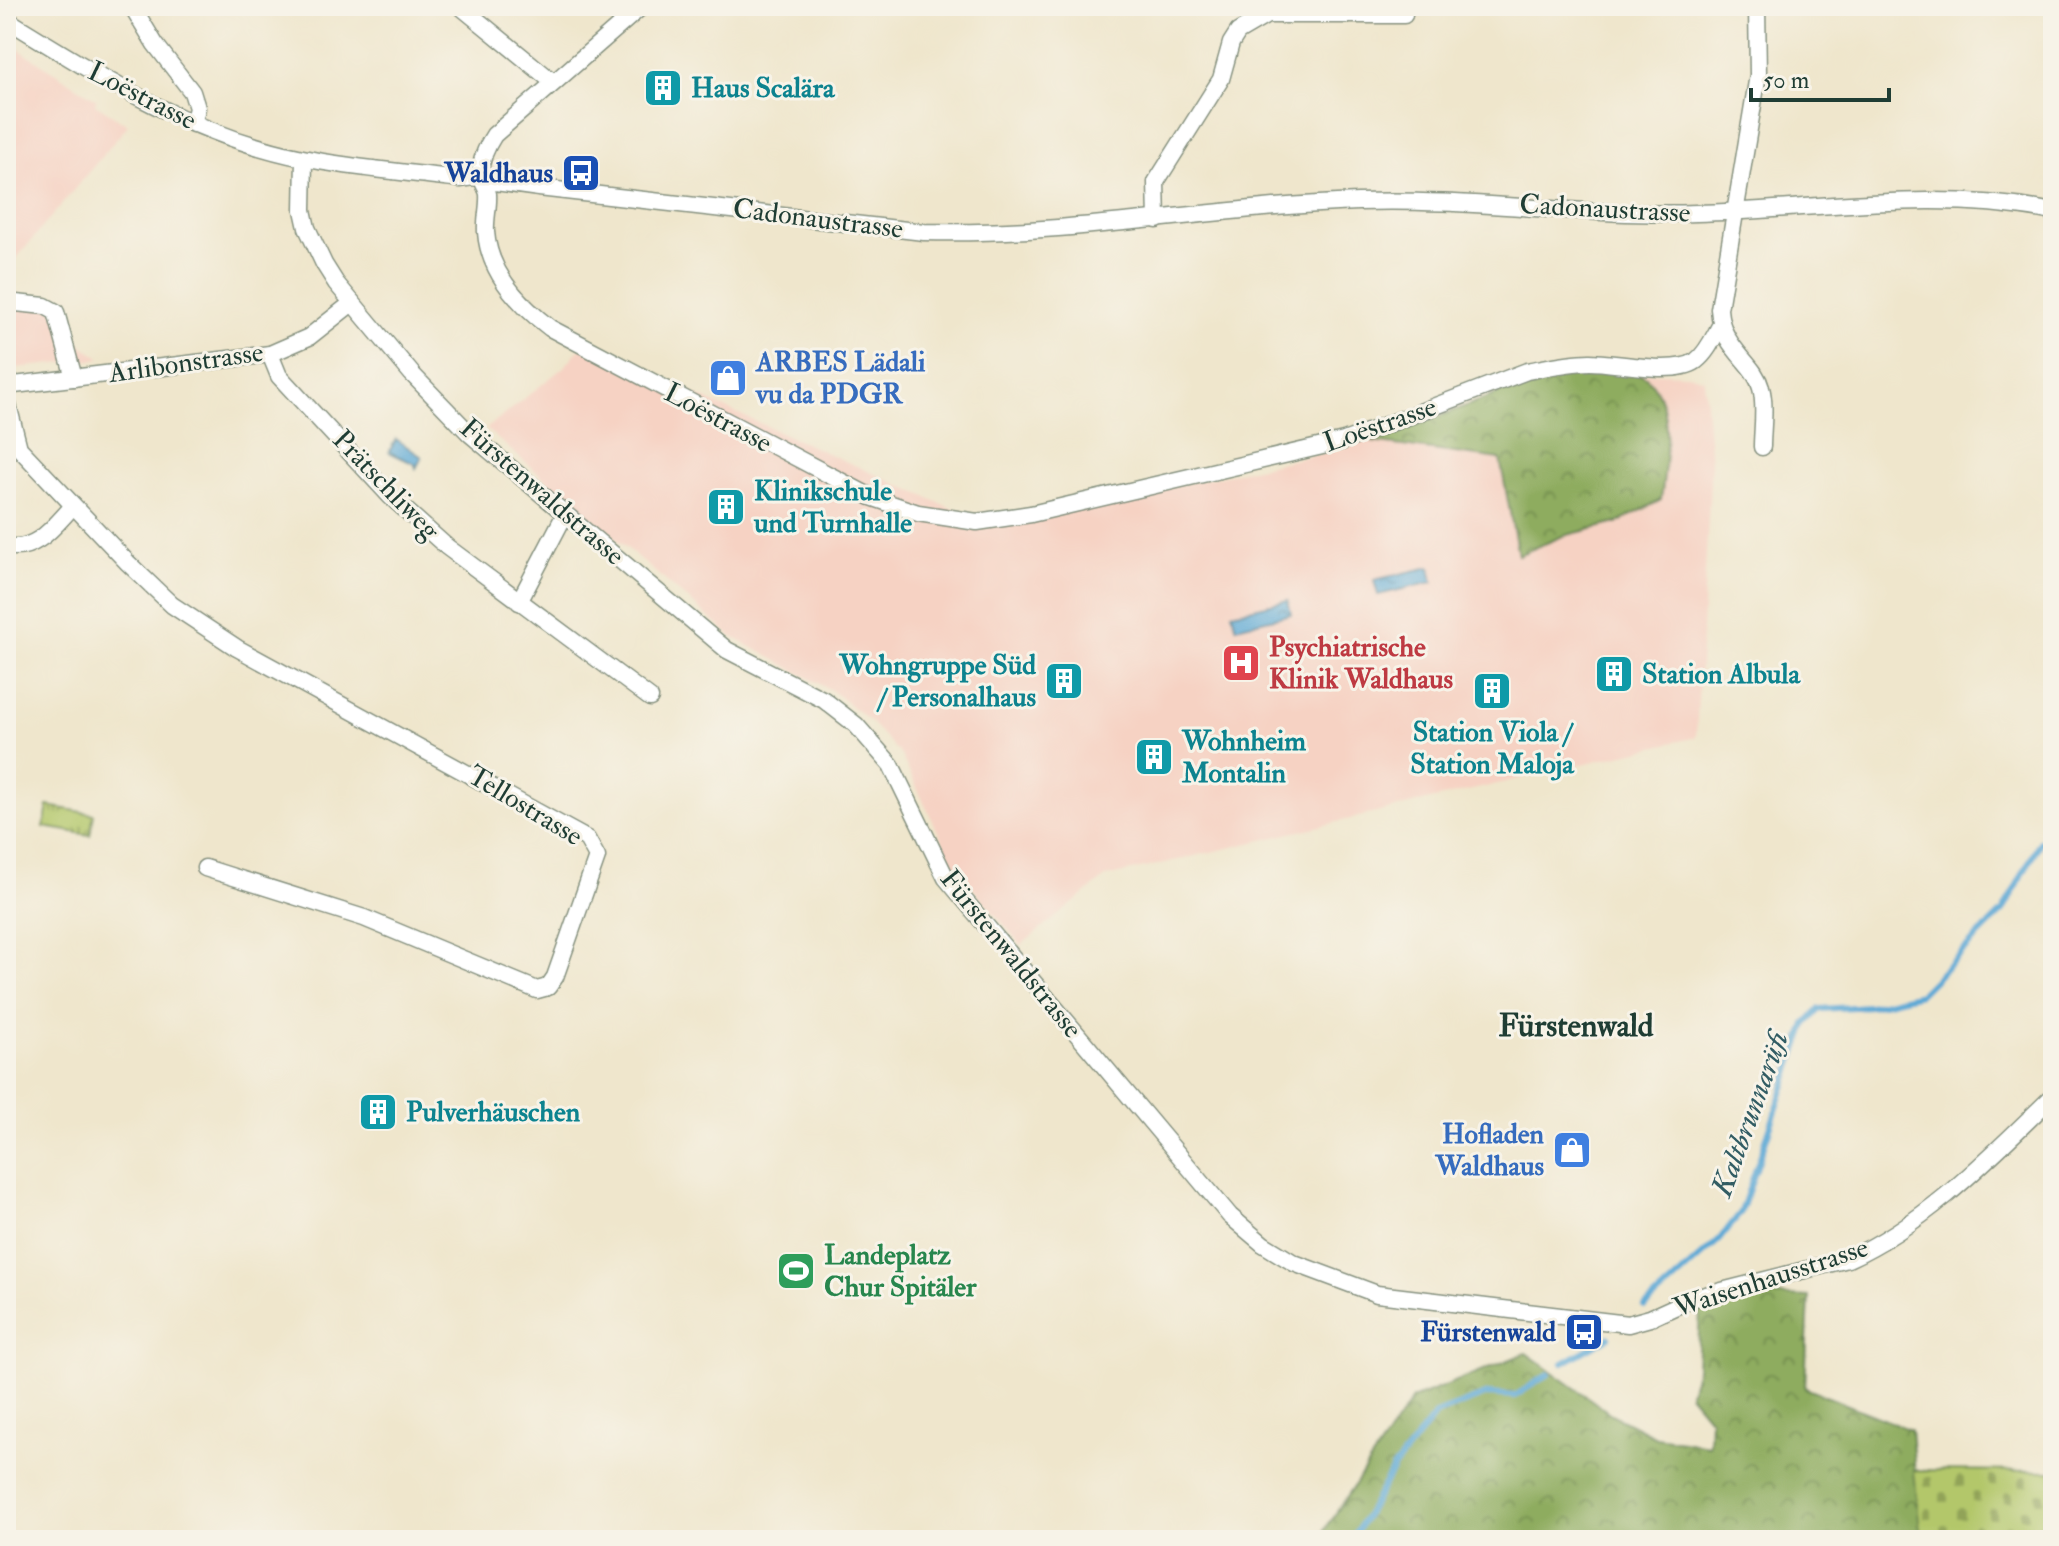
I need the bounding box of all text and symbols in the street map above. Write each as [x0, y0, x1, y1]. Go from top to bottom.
scale bar [1751, 52, 1889, 102]
street label: Loëstrasse [82, 54, 202, 138]
text: 50 m [1763, 65, 1810, 96]
building icon: Haus Scalära [642, 67, 684, 109]
place label: Haus Scalära [691, 71, 836, 106]
bus stop icon: Waldhaus [560, 152, 602, 194]
place label: Waldhaus [443, 156, 553, 191]
street label: Cadonaustrasse [1519, 187, 1692, 231]
street label: Cadonaustrasse [731, 191, 905, 247]
street label: Arlibonstrasse [105, 335, 266, 391]
place label: ARBES Lädali vu da PDGR [755, 345, 926, 412]
shop icon: ARBES Lädali vu da PDGR [707, 357, 749, 399]
street label: Loëstrasse [658, 375, 778, 461]
street label: Loëstrasse [1319, 389, 1441, 461]
street label: Fürstenwaldstrasse [452, 411, 632, 573]
street label: Prätschliweg [325, 423, 448, 548]
place label: Klinikschule und Turnhalle [753, 474, 912, 541]
building icon: Klinikschule und Turnhalle [705, 486, 747, 528]
place label: Psychiatrische Klinik Waldhaus [1269, 630, 1453, 697]
hospital icon: Psychiatrische Klinik Waldhaus [1220, 642, 1262, 684]
place label: Wohngruppe Süd / Personalhaus [838, 648, 1036, 715]
building icon: Station Albula [1593, 653, 1635, 695]
place label: Station Albula [1642, 657, 1801, 692]
building icon: Wohngruppe Süd / Personalhaus [1043, 660, 1085, 702]
building icon: Station Viola / Station Maloja [1471, 670, 1513, 712]
place label: Station Viola / Station Maloja [1410, 715, 1575, 782]
place label: Wohnheim Montalin [1181, 724, 1306, 791]
building icon: Wohnheim Montalin [1133, 736, 1175, 778]
street label: Tellostrasse [461, 758, 589, 854]
street label: Fürstenwaldstrasse [932, 862, 1090, 1046]
district label: Fürstenwald [1498, 1006, 1654, 1046]
water label: Kaltbrunnarüfi [1702, 1024, 1798, 1203]
building icon: Pulverhäuschen [357, 1091, 399, 1133]
place label: Pulverhäuschen [406, 1095, 581, 1130]
place label: Hofladen Waldhaus [1434, 1117, 1545, 1184]
shop icon: Hofladen Waldhaus [1551, 1129, 1593, 1171]
street label: Waisenhausstrasse [1668, 1230, 1873, 1326]
place label: Landeplatz Chur Spitäler [824, 1238, 977, 1305]
sports icon: Landeplatz Chur Spitäler [775, 1250, 817, 1292]
bus stop icon: Fürstenwald [1563, 1311, 1605, 1353]
place label: Fürstenwald [1420, 1315, 1556, 1350]

